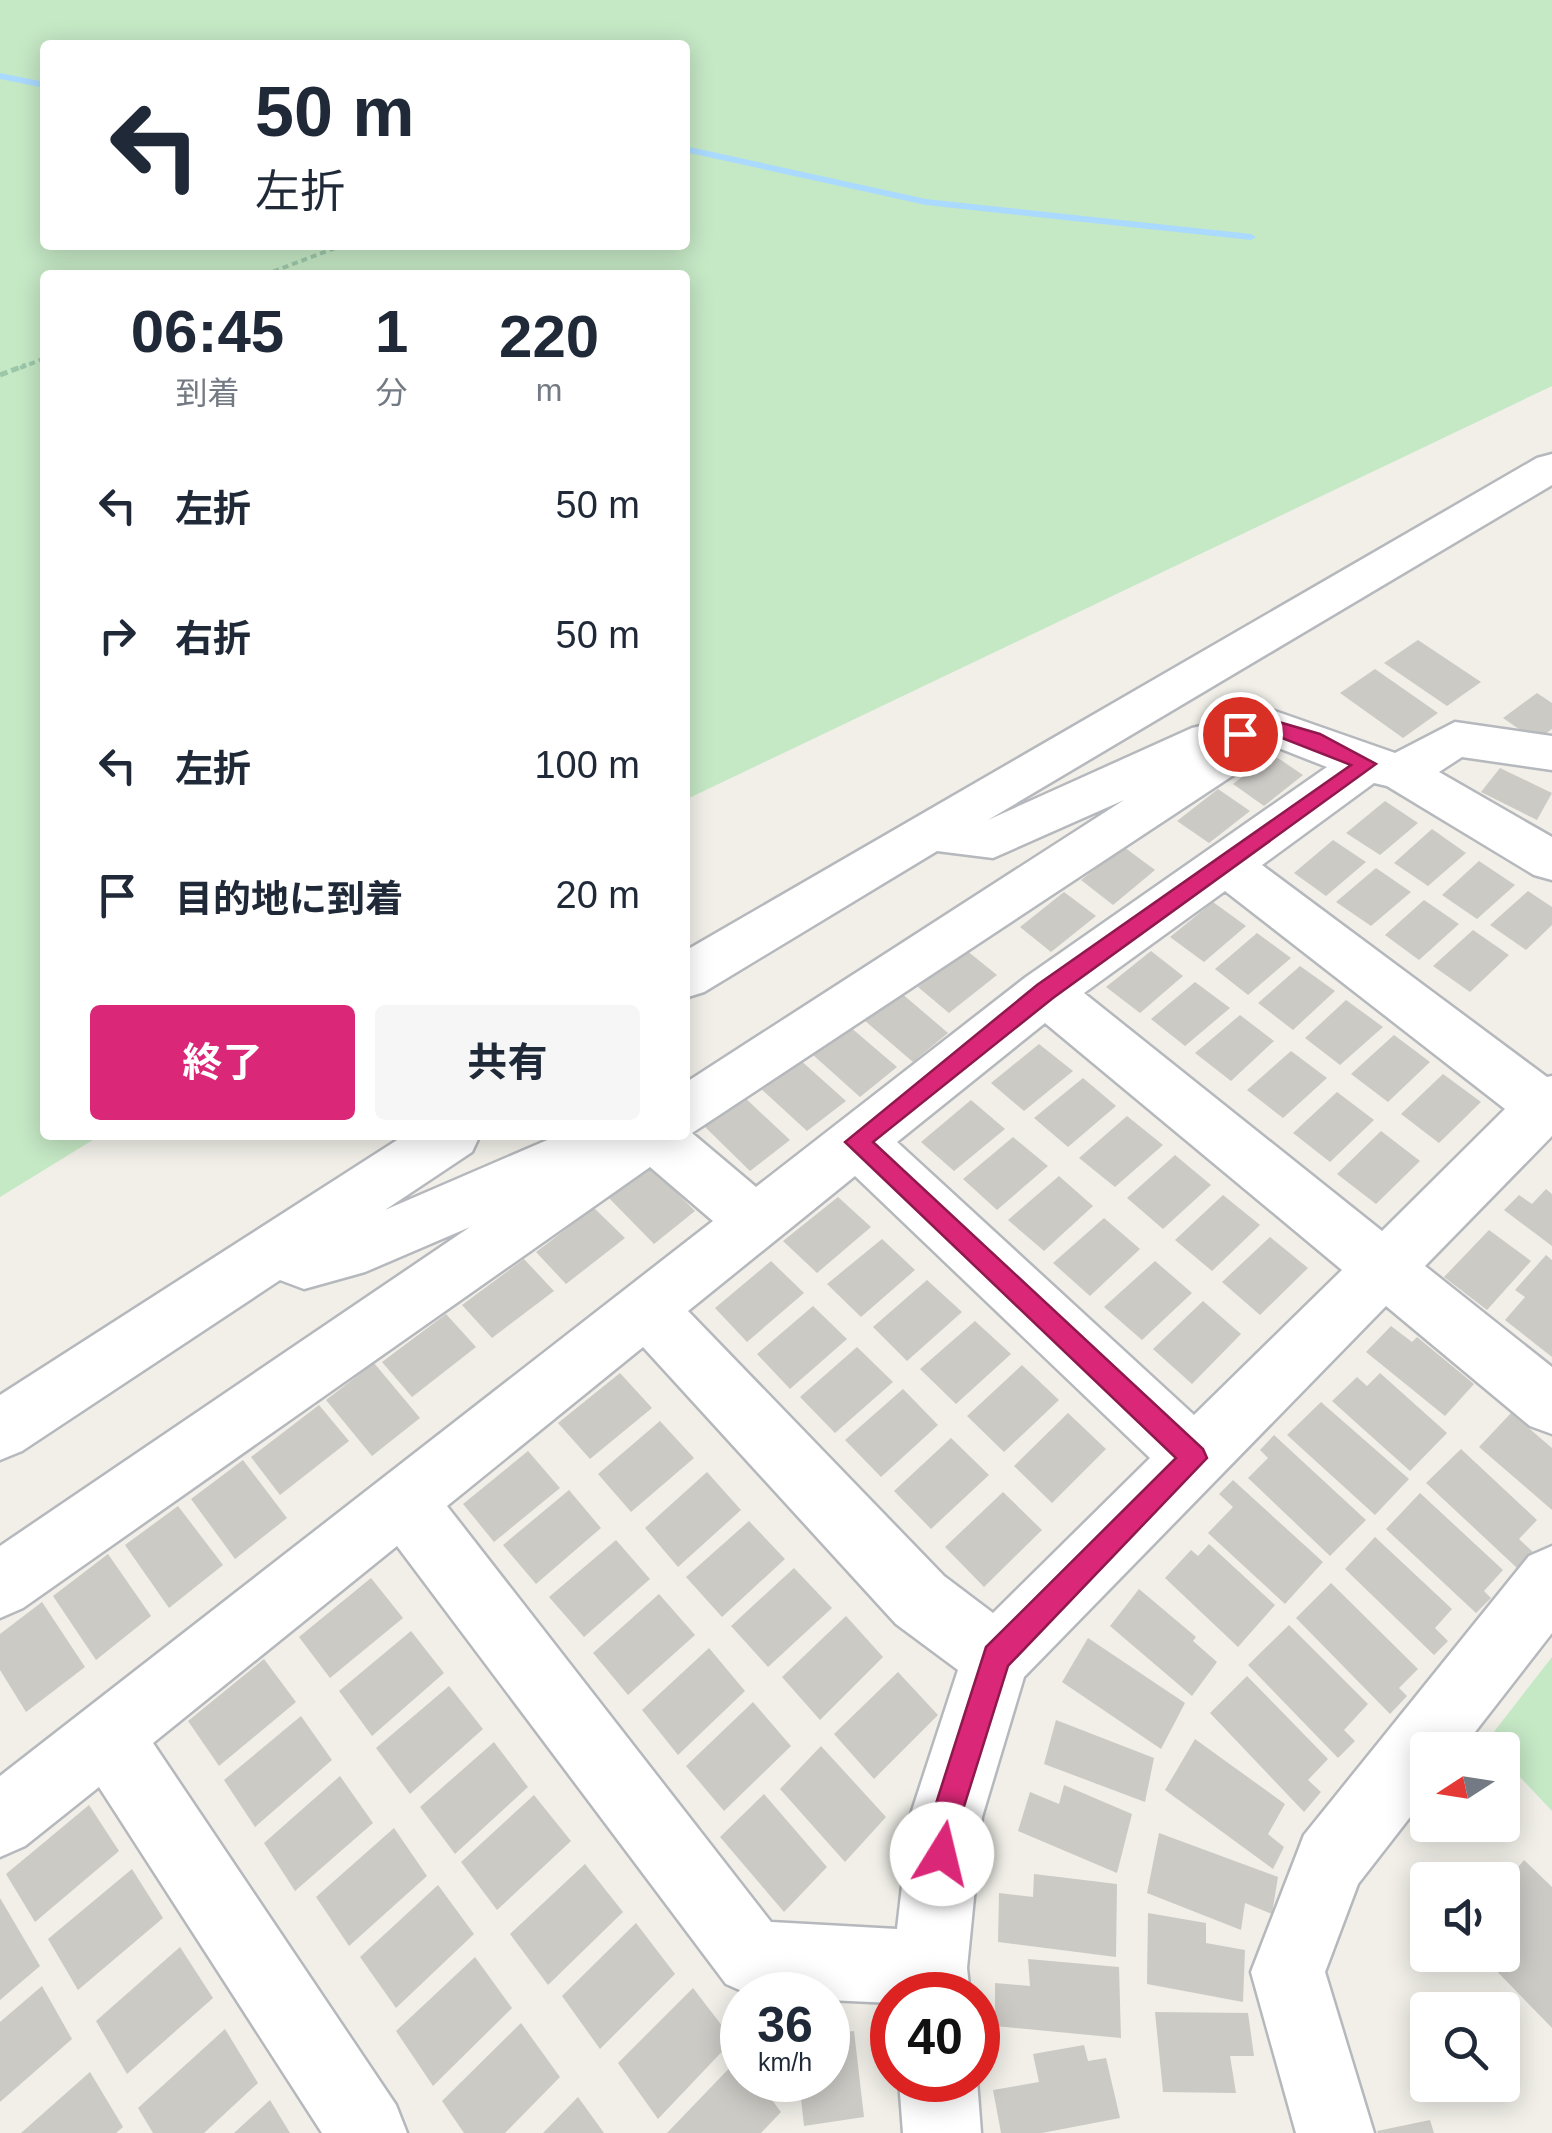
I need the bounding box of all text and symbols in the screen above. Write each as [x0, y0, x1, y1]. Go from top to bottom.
text: 50 m [255, 73, 415, 151]
icon: left [90, 80, 220, 210]
text: 左折 [255, 166, 345, 217]
text: 06:45 [131, 298, 284, 365]
text: 1 [375, 298, 408, 365]
text: 220 [499, 303, 599, 370]
text: m [536, 372, 562, 408]
text: 到着 [175, 375, 239, 411]
text: 分 [376, 375, 408, 411]
icon: left [90, 478, 145, 533]
text: 50 m [556, 484, 640, 526]
text: 左折 [175, 488, 251, 530]
icon: right [90, 608, 145, 663]
text: 50 m [556, 614, 640, 656]
text: 右折 [175, 618, 251, 660]
pin [1198, 692, 1283, 777]
icon: arrive [1213, 707, 1268, 762]
icon: left [90, 738, 145, 793]
text: 100 m [534, 744, 640, 786]
text: 左折 [175, 748, 251, 790]
icon: arrive [90, 868, 145, 923]
text: 20 m [556, 874, 640, 916]
text: 目的地に到着 [175, 878, 403, 920]
button: 終了 [90, 1005, 355, 1120]
button: 共有 [375, 1005, 640, 1120]
north arrow [1410, 1732, 1520, 1842]
map controls [1410, 1732, 1520, 2102]
position arrow [890, 1802, 994, 1906]
button: sound [1410, 1862, 1520, 1972]
speed limit sign: 40 [870, 1972, 1000, 2102]
button: search [1410, 1992, 1520, 2102]
text: 36 [757, 1997, 813, 2053]
text: km/h [758, 2048, 812, 2076]

